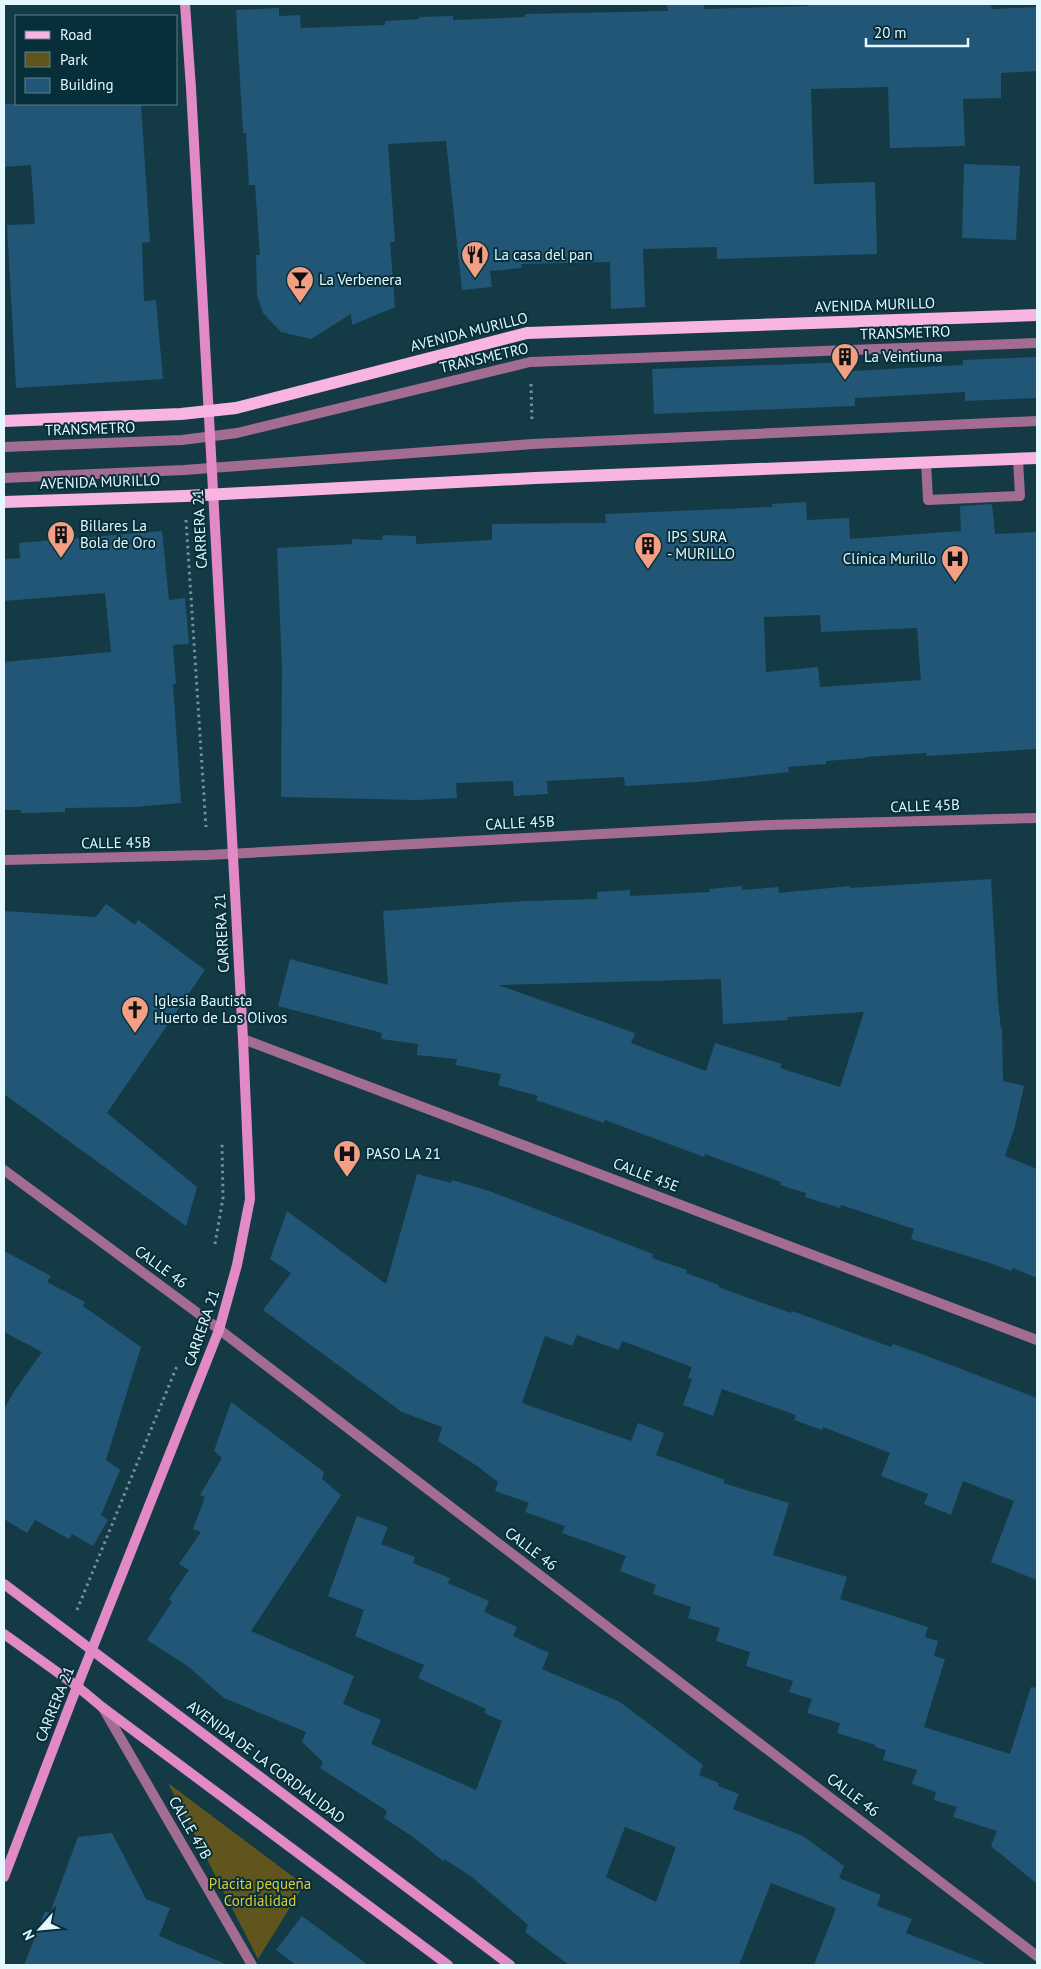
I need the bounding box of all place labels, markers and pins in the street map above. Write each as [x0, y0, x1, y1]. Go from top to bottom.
restaurant icon: La casa del pan [460, 240, 490, 279]
place label: La casa del pan [494, 245, 593, 264]
bar icon: La Verbenera [285, 265, 315, 304]
place label: La Verbenera [319, 270, 402, 289]
building icon: La Veintiuna [830, 342, 860, 381]
place label: La Veintiuna [864, 347, 943, 366]
place label: Billares La Bola de Oro [80, 516, 156, 552]
building icon: Billares La Bola de Oro [46, 520, 76, 559]
place label: IPS SURA - MURILLO [667, 527, 735, 563]
building icon: IPS SURA - MURILLO [633, 531, 663, 570]
hospital icon: Clínica Murillo [940, 544, 970, 583]
place label: Clínica Murillo [843, 549, 936, 568]
place label: Iglesia Bautista Huerto de Los Olivos [154, 991, 287, 1027]
church icon: Iglesia Bautista Huerto de Los Olivos [120, 995, 150, 1034]
hospital icon: PASO LA 21 [332, 1139, 362, 1178]
place label: PASO LA 21 [366, 1144, 441, 1163]

